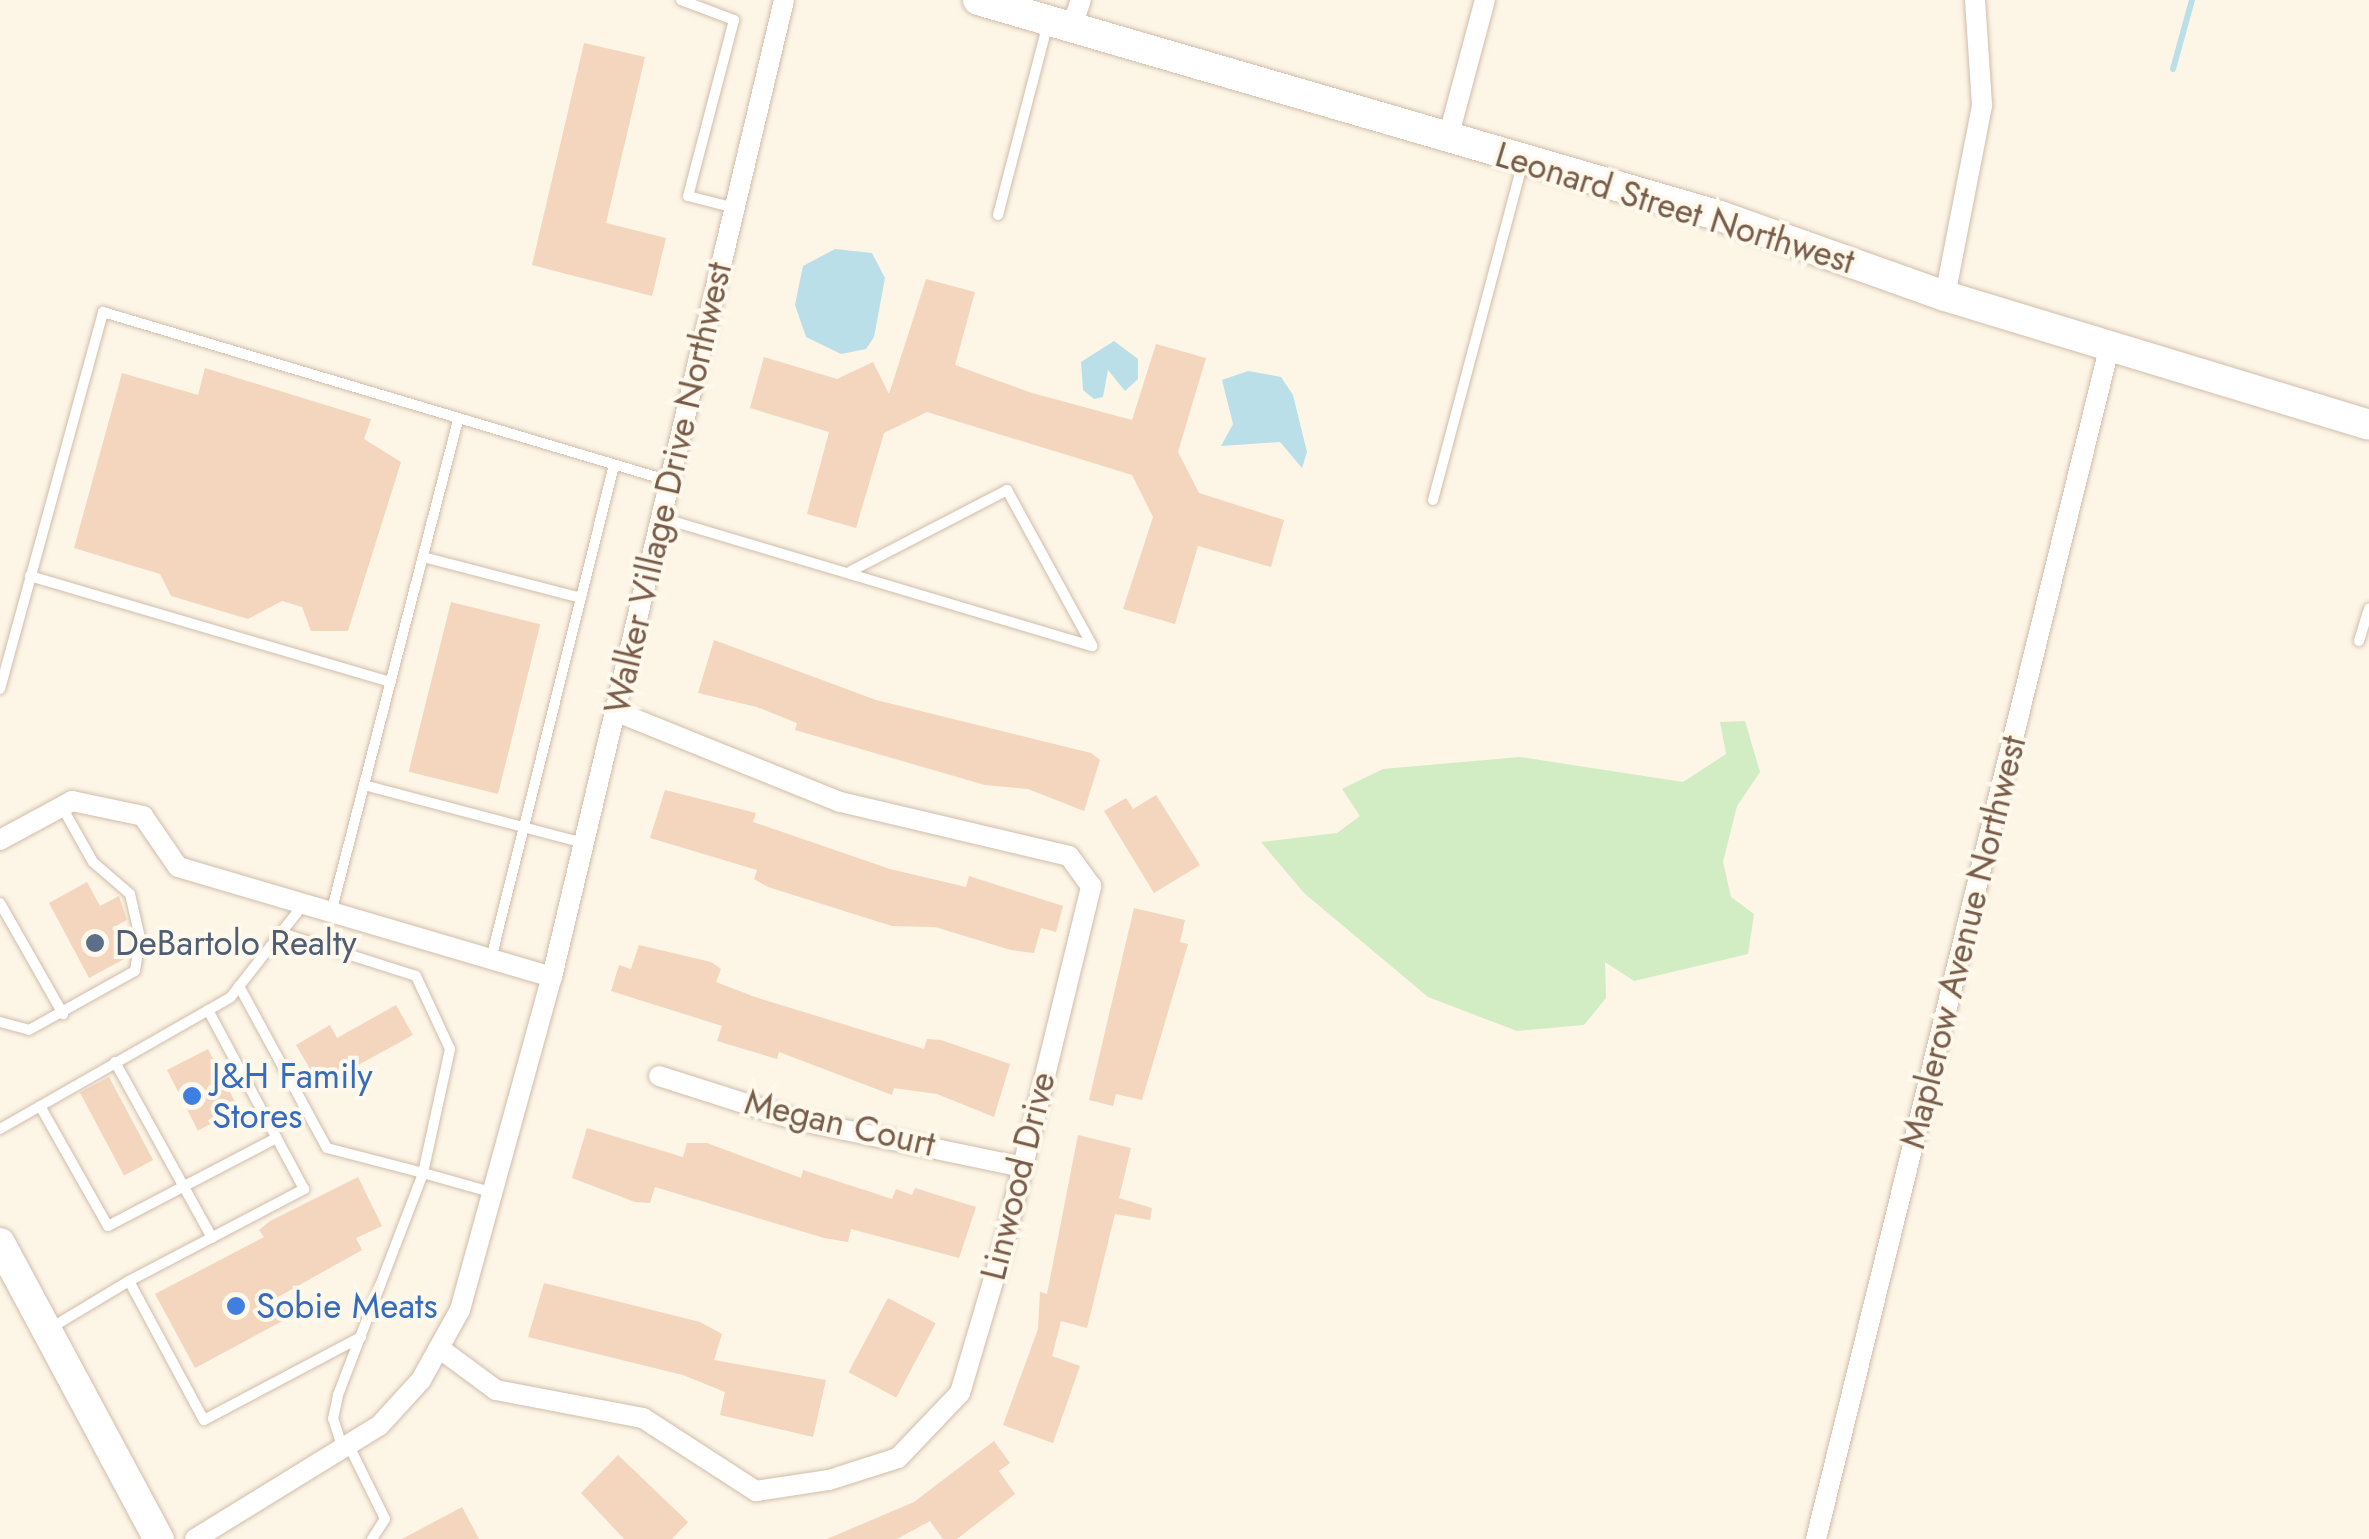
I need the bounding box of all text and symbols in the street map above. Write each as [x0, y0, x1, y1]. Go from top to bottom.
street label: Leonard Street Northwest [1490, 133, 1860, 283]
street label: Walker Village Drive Northwest [596, 258, 740, 718]
street label: Maplerow Avenue Northwest [1891, 731, 2035, 1153]
place label: DeBartolo Realty [115, 922, 357, 964]
marker: DeBartolo Realty [84, 932, 106, 954]
place label: J&H Family Stores [212, 1055, 373, 1137]
street label: Linwood Drive [972, 1068, 1064, 1284]
street label: Megan Court [741, 1081, 939, 1165]
marker: J&H Family Stores [181, 1085, 203, 1107]
place label: Sobie Meats [256, 1285, 438, 1327]
marker: Sobie Meats [225, 1295, 247, 1317]

